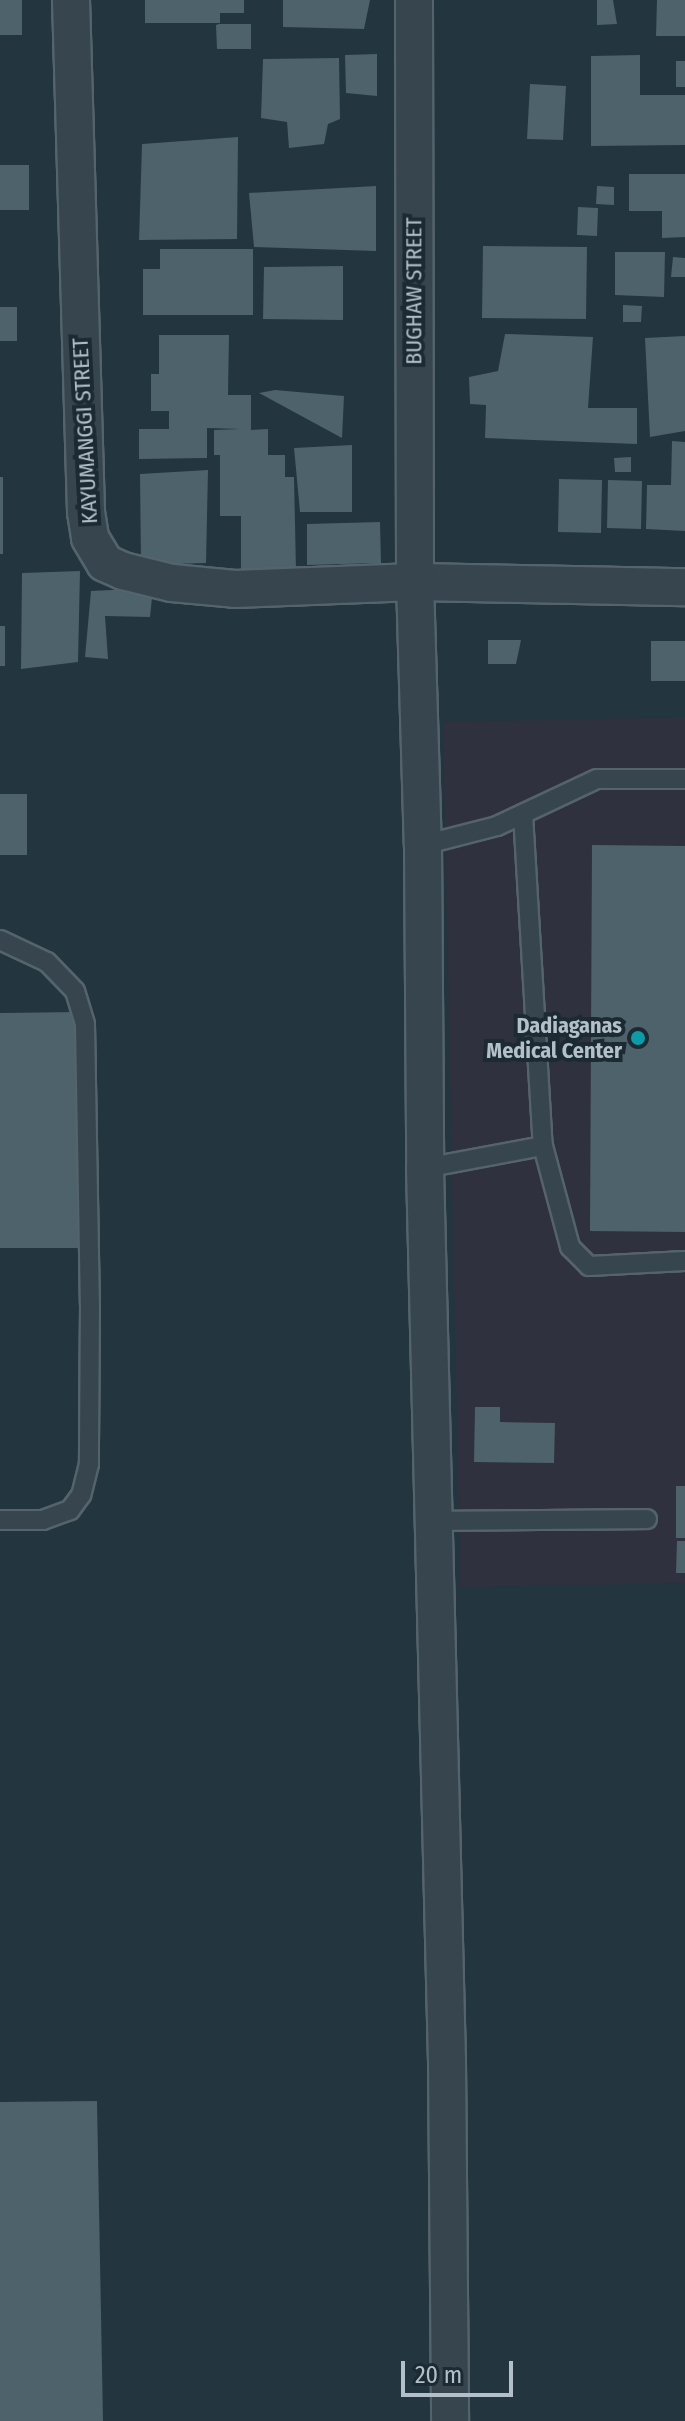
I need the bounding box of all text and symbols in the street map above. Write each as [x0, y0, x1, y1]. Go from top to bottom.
street label: BUGHAW STREET [401, 217, 427, 365]
street label: KAYUMANGGI STREET [67, 337, 103, 525]
place label: Dadiaganas Medical Center [486, 1012, 622, 1064]
marker: Dadiaganas Medical Center [629, 1029, 647, 1047]
scale bar [405, 2345, 517, 2395]
text: 20 m [415, 2361, 462, 2389]

